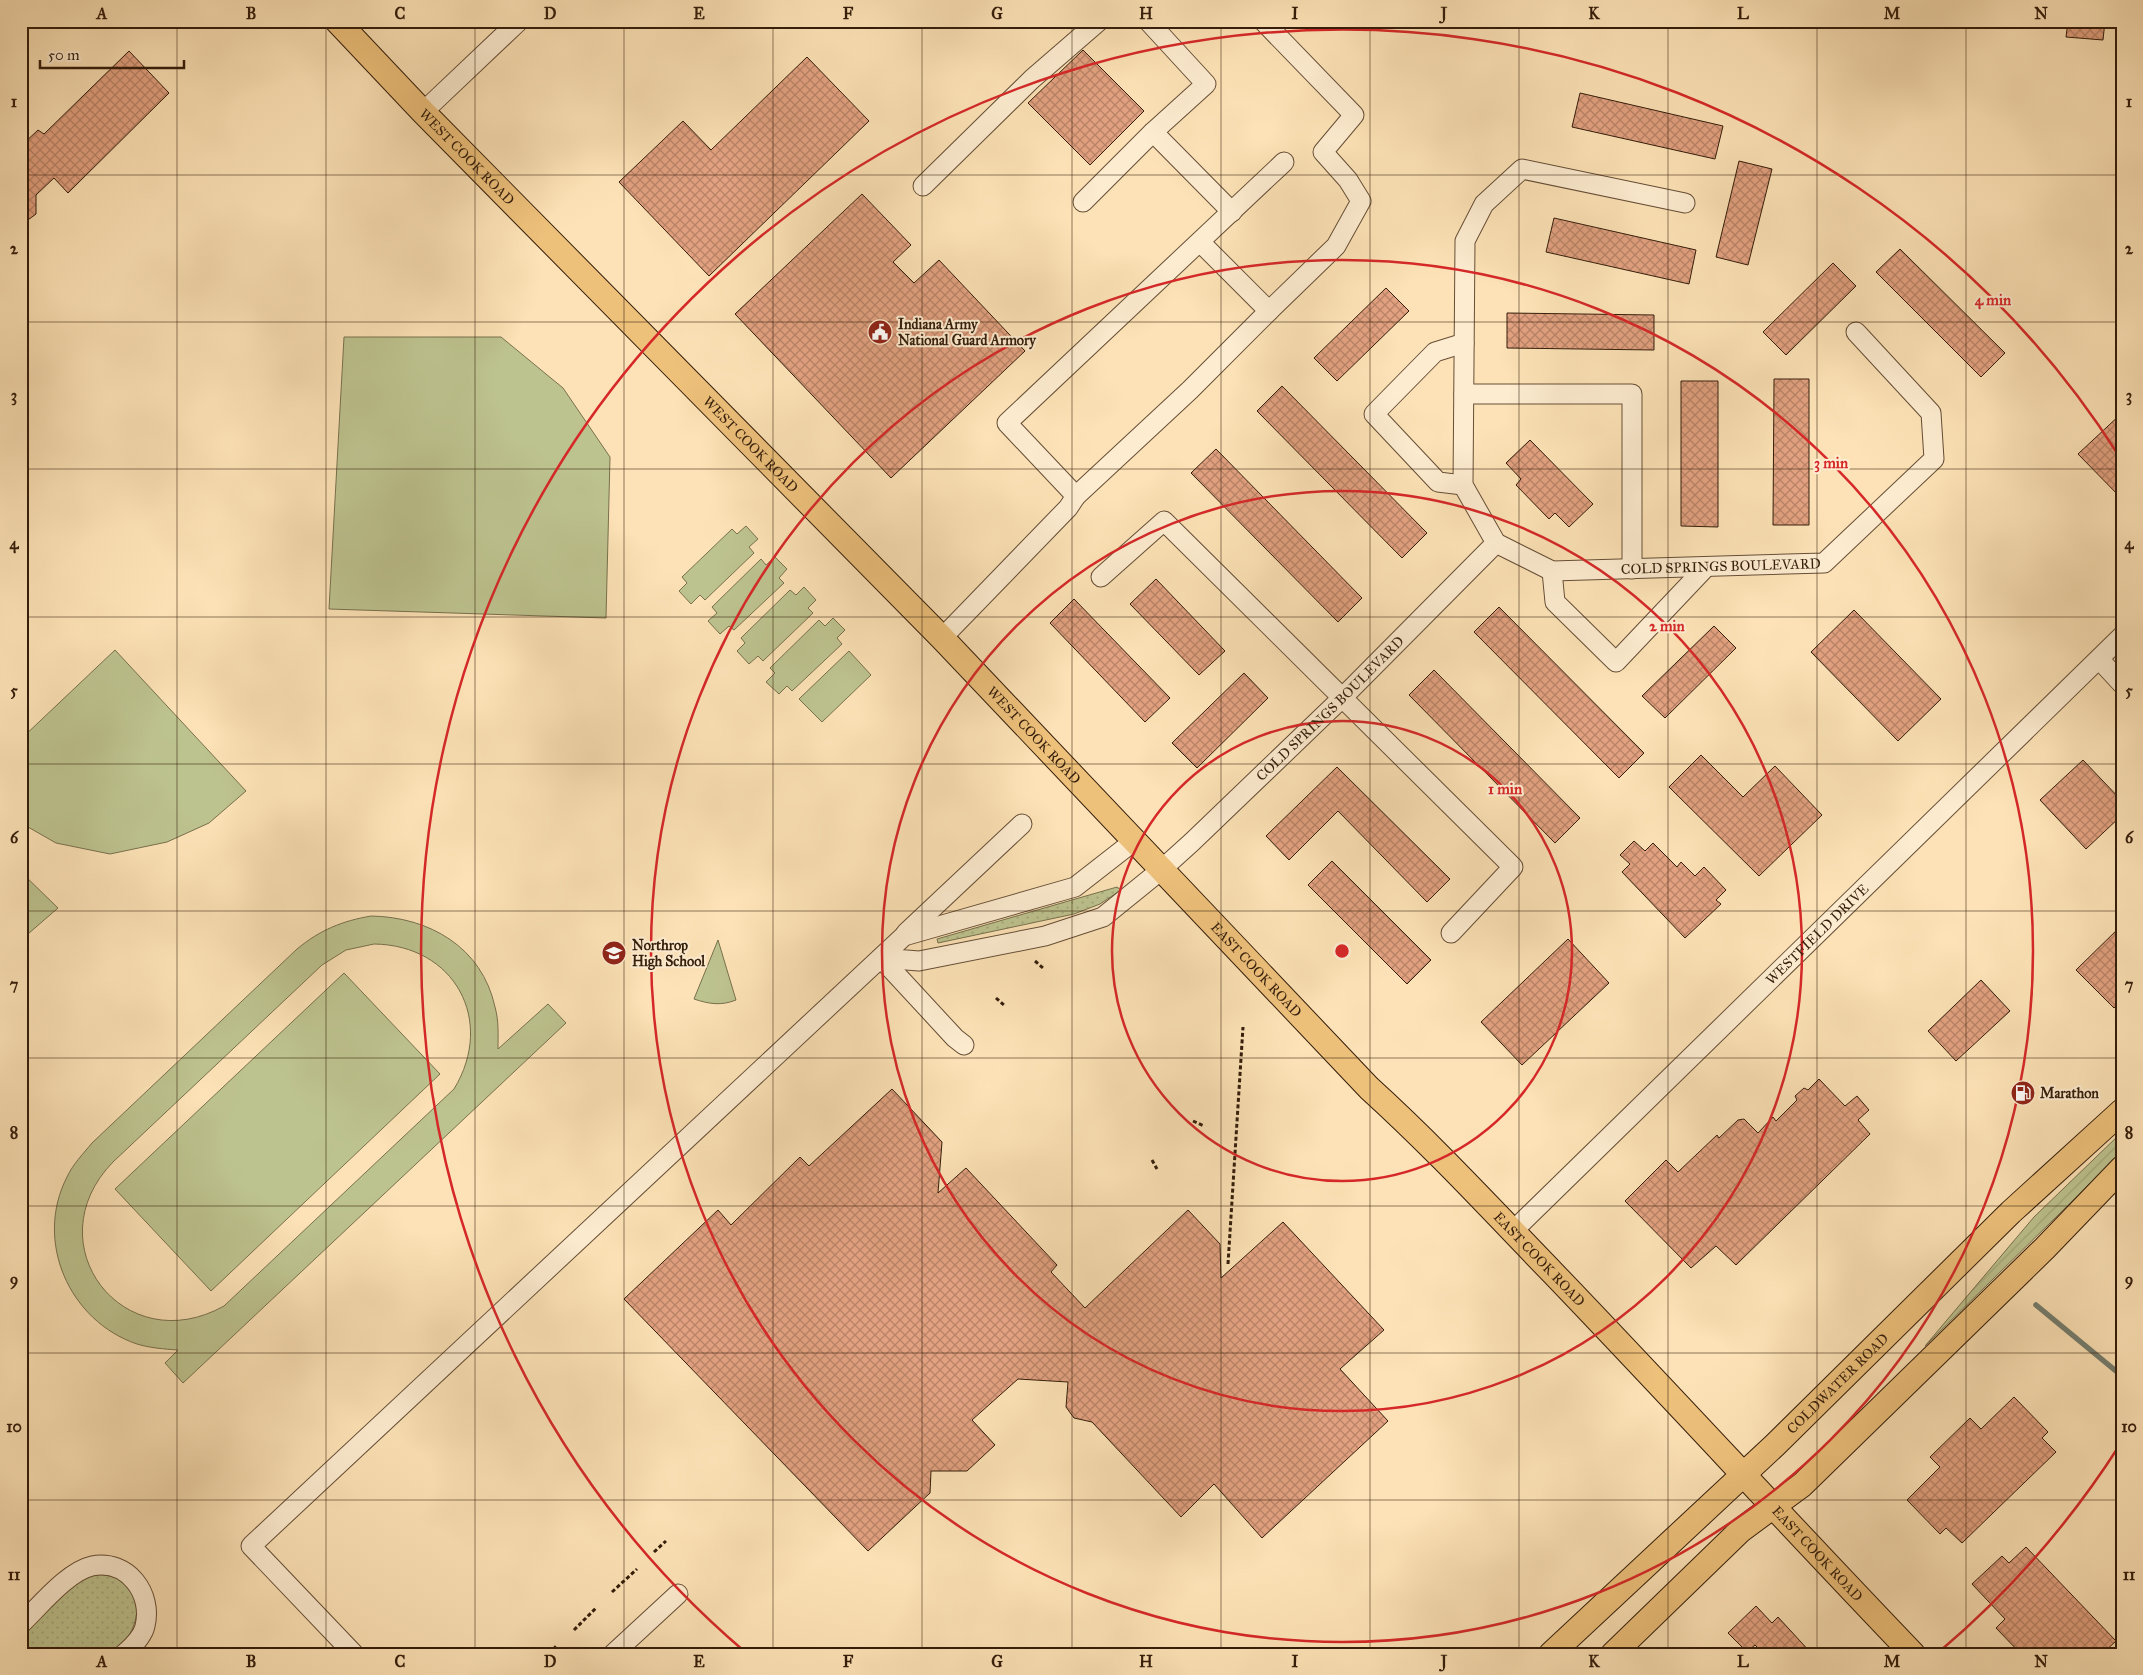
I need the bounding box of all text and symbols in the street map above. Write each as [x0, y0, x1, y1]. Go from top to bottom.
text: A [96, 4, 108, 23]
text: B [246, 4, 256, 23]
text: C [395, 4, 406, 23]
text: D [544, 4, 557, 23]
text: E [693, 4, 705, 23]
text: F [843, 4, 854, 23]
text: G [991, 4, 1003, 23]
text: H [1139, 4, 1153, 23]
text: I [1292, 4, 1299, 23]
text: J [1439, 4, 1448, 24]
text: K [1588, 4, 1600, 23]
text: L [1737, 4, 1749, 23]
text: M [1884, 4, 1901, 23]
text: N [2034, 4, 2048, 23]
scale bar [40, 38, 184, 70]
text: 50 m [48, 46, 80, 64]
text: 1 [11, 92, 18, 111]
text: 1 [2126, 92, 2133, 111]
street label: WEST COOK ROAD [416, 105, 518, 208]
text: 2 [10, 239, 19, 258]
text: 2 [2125, 239, 2134, 258]
text: 4 min [1975, 291, 2012, 310]
place label: Indiana Army National Guard Armory [898, 316, 1037, 350]
public building icon: Indiana Army National Guard Armory [867, 319, 893, 345]
text: 3 [11, 386, 17, 406]
text: 3 [2126, 386, 2132, 406]
street label: WEST COOK ROAD [700, 393, 802, 496]
text: 3 min [1814, 454, 1849, 473]
text: 4 [10, 534, 20, 554]
text: 4 [2125, 534, 2135, 554]
street label: COLD SPRINGS BOULEVARD [1621, 555, 1821, 577]
text: 2 min [1649, 617, 1686, 635]
street label: COLD SPRINGS BOULEVARD [1253, 632, 1407, 784]
text: 5 [10, 681, 18, 700]
text: 5 [2125, 681, 2133, 700]
street label: WEST COOK ROAD [984, 683, 1084, 787]
text: 1 min [1488, 780, 1523, 798]
text: 6 [10, 828, 19, 847]
text: 6 [2125, 828, 2134, 847]
street label: WESTFIELD DRIVE [1762, 880, 1872, 988]
street label: EAST COOK ROAD [1207, 918, 1305, 1020]
place label: Northrop High School [632, 937, 706, 971]
school or university icon: Northrop High School [601, 940, 627, 966]
centre of rings [1333, 942, 1351, 960]
text: 7 [10, 975, 19, 994]
text: 7 [2125, 975, 2134, 994]
fuel station icon: Marathon [2010, 1080, 2036, 1106]
place label: Marathon [2040, 1085, 2099, 1102]
text: 8 [10, 1123, 18, 1142]
text: 8 [2125, 1123, 2133, 1142]
street label: EAST COOK ROAD [1490, 1208, 1589, 1310]
text: 9 [10, 1270, 18, 1290]
text: 9 [2125, 1270, 2133, 1290]
street label: COLDWATER ROAD [1783, 1330, 1892, 1437]
text: 10 [6, 1417, 22, 1436]
text: 10 [2121, 1417, 2137, 1436]
street label: EAST COOK ROAD [1769, 1502, 1866, 1605]
text: 11 [8, 1565, 21, 1584]
text: 11 [2123, 1565, 2136, 1584]
text: A [96, 1652, 108, 1671]
text: B [246, 1652, 256, 1671]
text: C [395, 1652, 406, 1671]
text: D [544, 1652, 557, 1671]
text: E [693, 1652, 705, 1671]
text: F [843, 1652, 854, 1671]
text: G [991, 1652, 1003, 1671]
text: H [1139, 1652, 1153, 1671]
text: I [1292, 1652, 1299, 1671]
text: J [1439, 1652, 1448, 1672]
text: K [1588, 1652, 1600, 1671]
text: L [1737, 1652, 1749, 1671]
text: M [1884, 1652, 1901, 1671]
text: N [2034, 1652, 2048, 1671]

